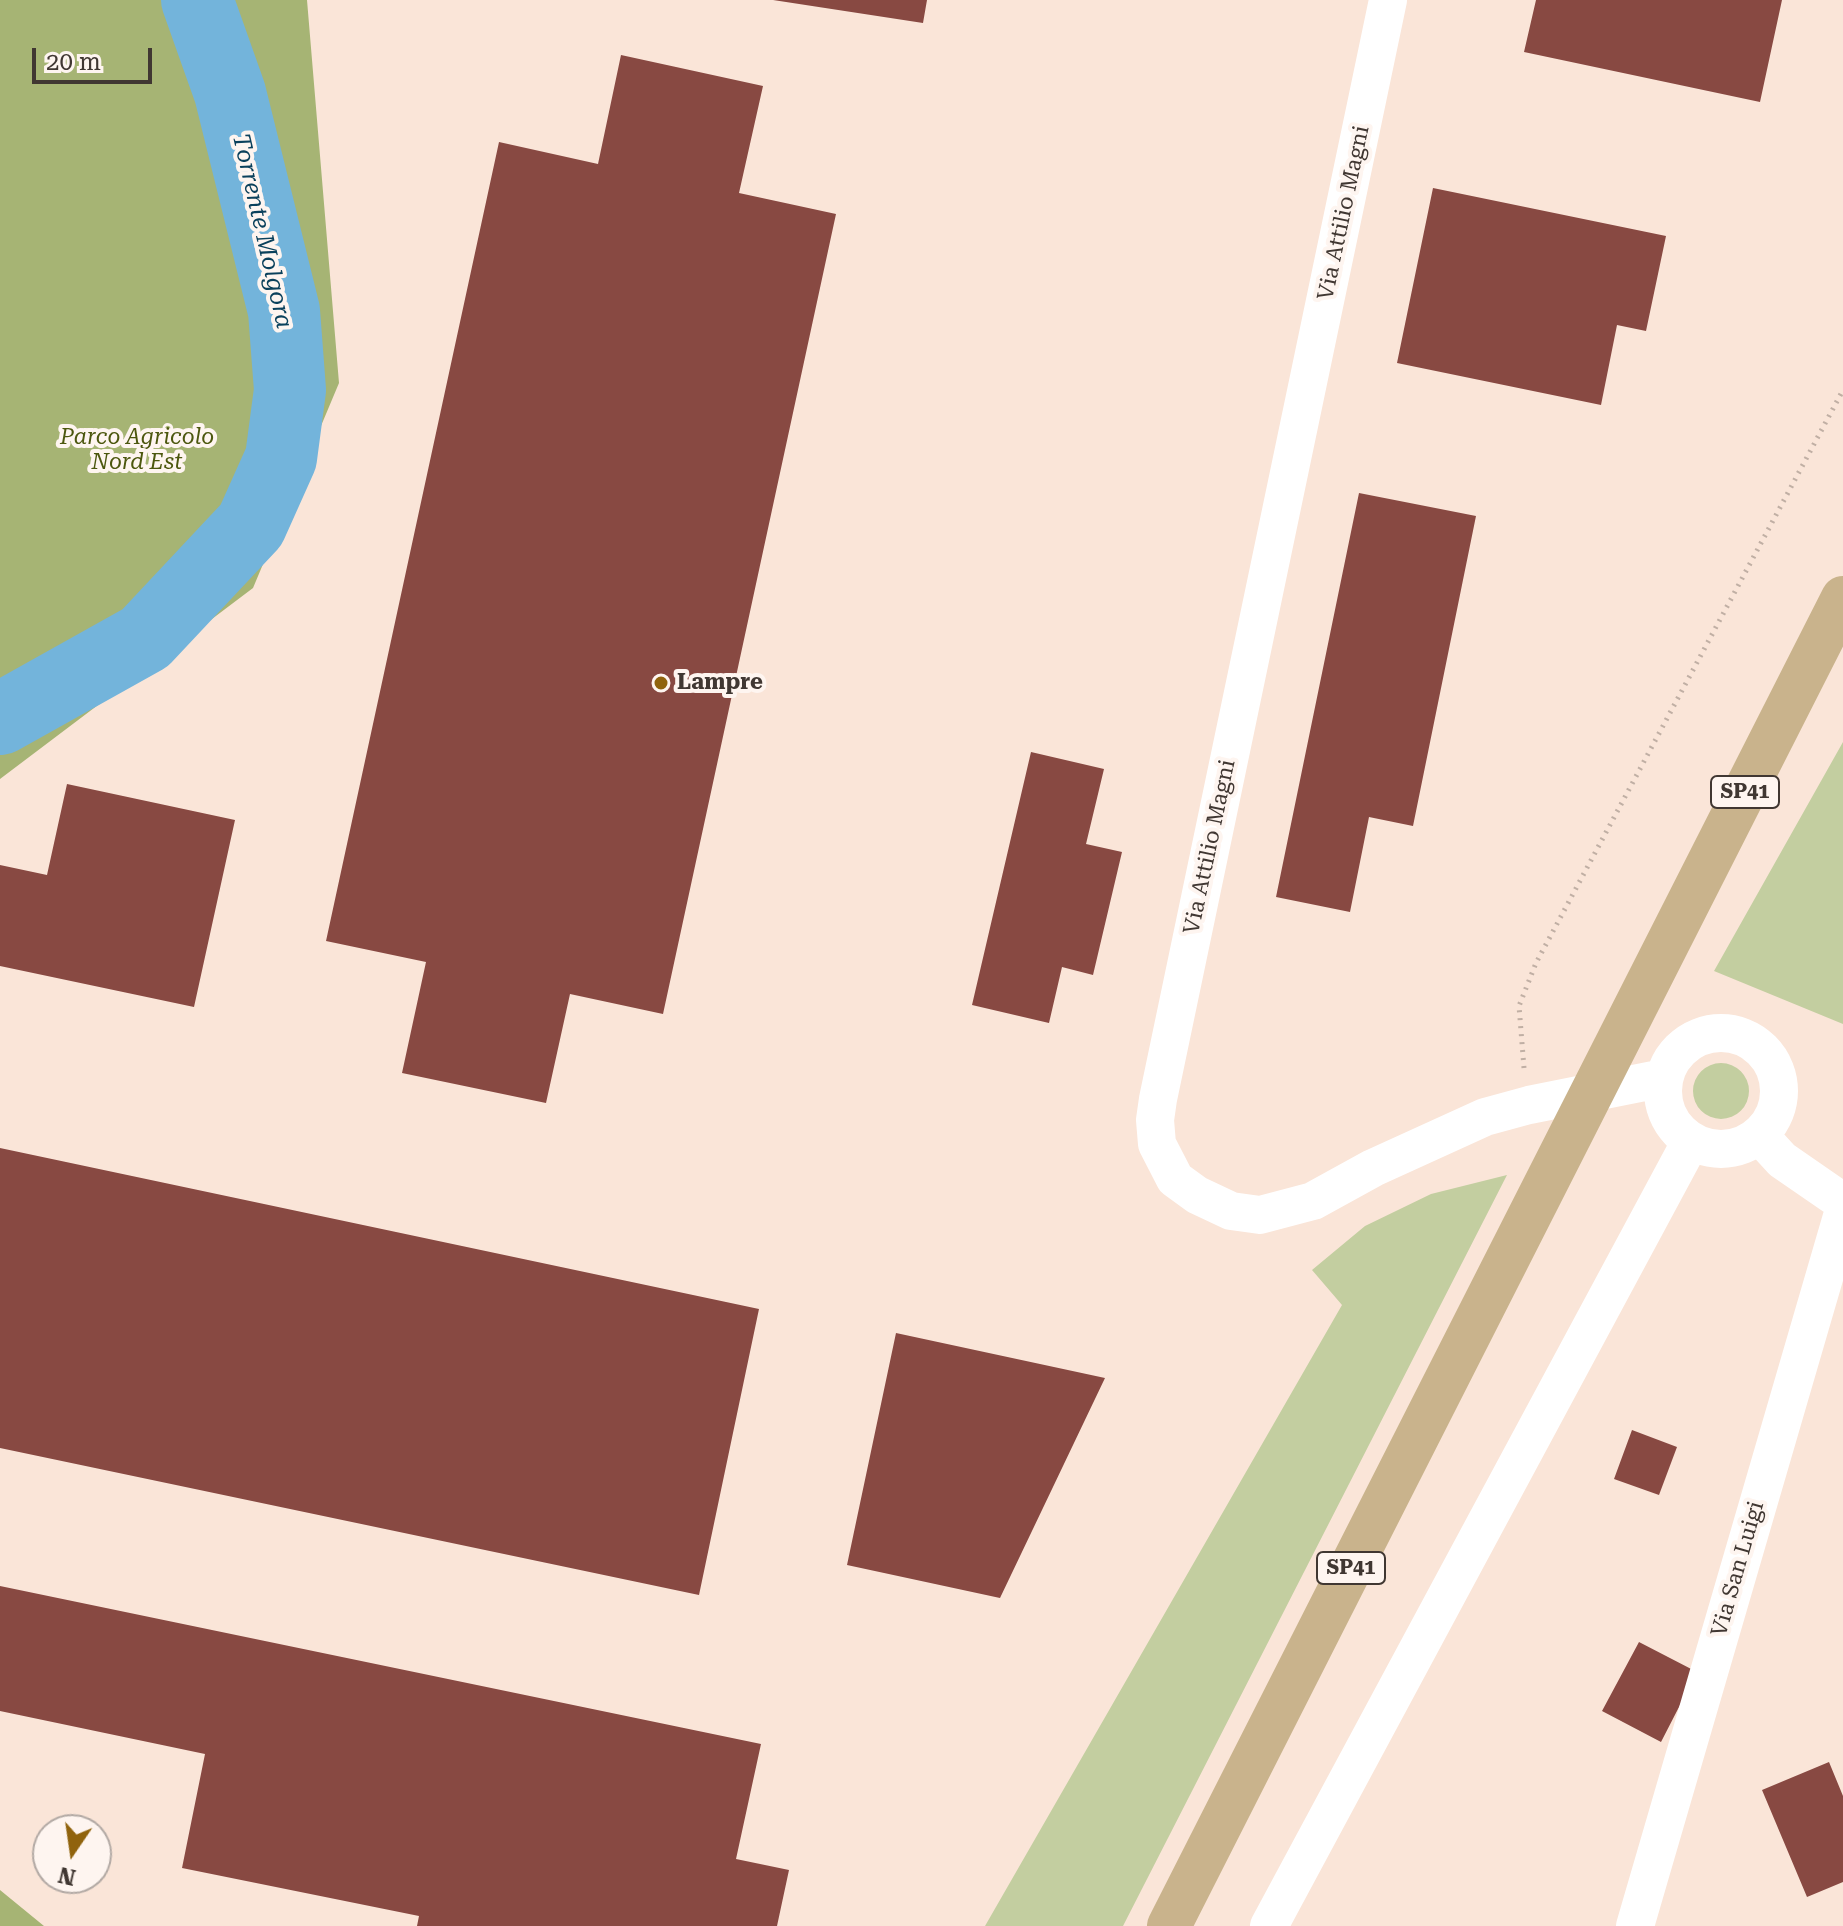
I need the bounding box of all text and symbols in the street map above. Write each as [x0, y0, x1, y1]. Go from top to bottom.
scale bar [36, 32, 156, 82]
text: 20 m [46, 48, 101, 76]
street label: Via Attilio Magni [1313, 123, 1375, 303]
water label: Torrente Molgora [226, 131, 298, 331]
park label: Parco Agricolo Nord Est [60, 425, 214, 476]
place label: Lampre [677, 670, 763, 696]
marker: Lampre [652, 674, 670, 692]
street label: Via Attilio Magni [1179, 757, 1241, 937]
road number: SP41 [1711, 776, 1779, 808]
street label: Via San Luigi [1706, 1498, 1770, 1640]
road number: SP41 [1317, 1552, 1385, 1584]
north arrow [32, 1814, 112, 1894]
text: N [56, 1862, 78, 1890]

